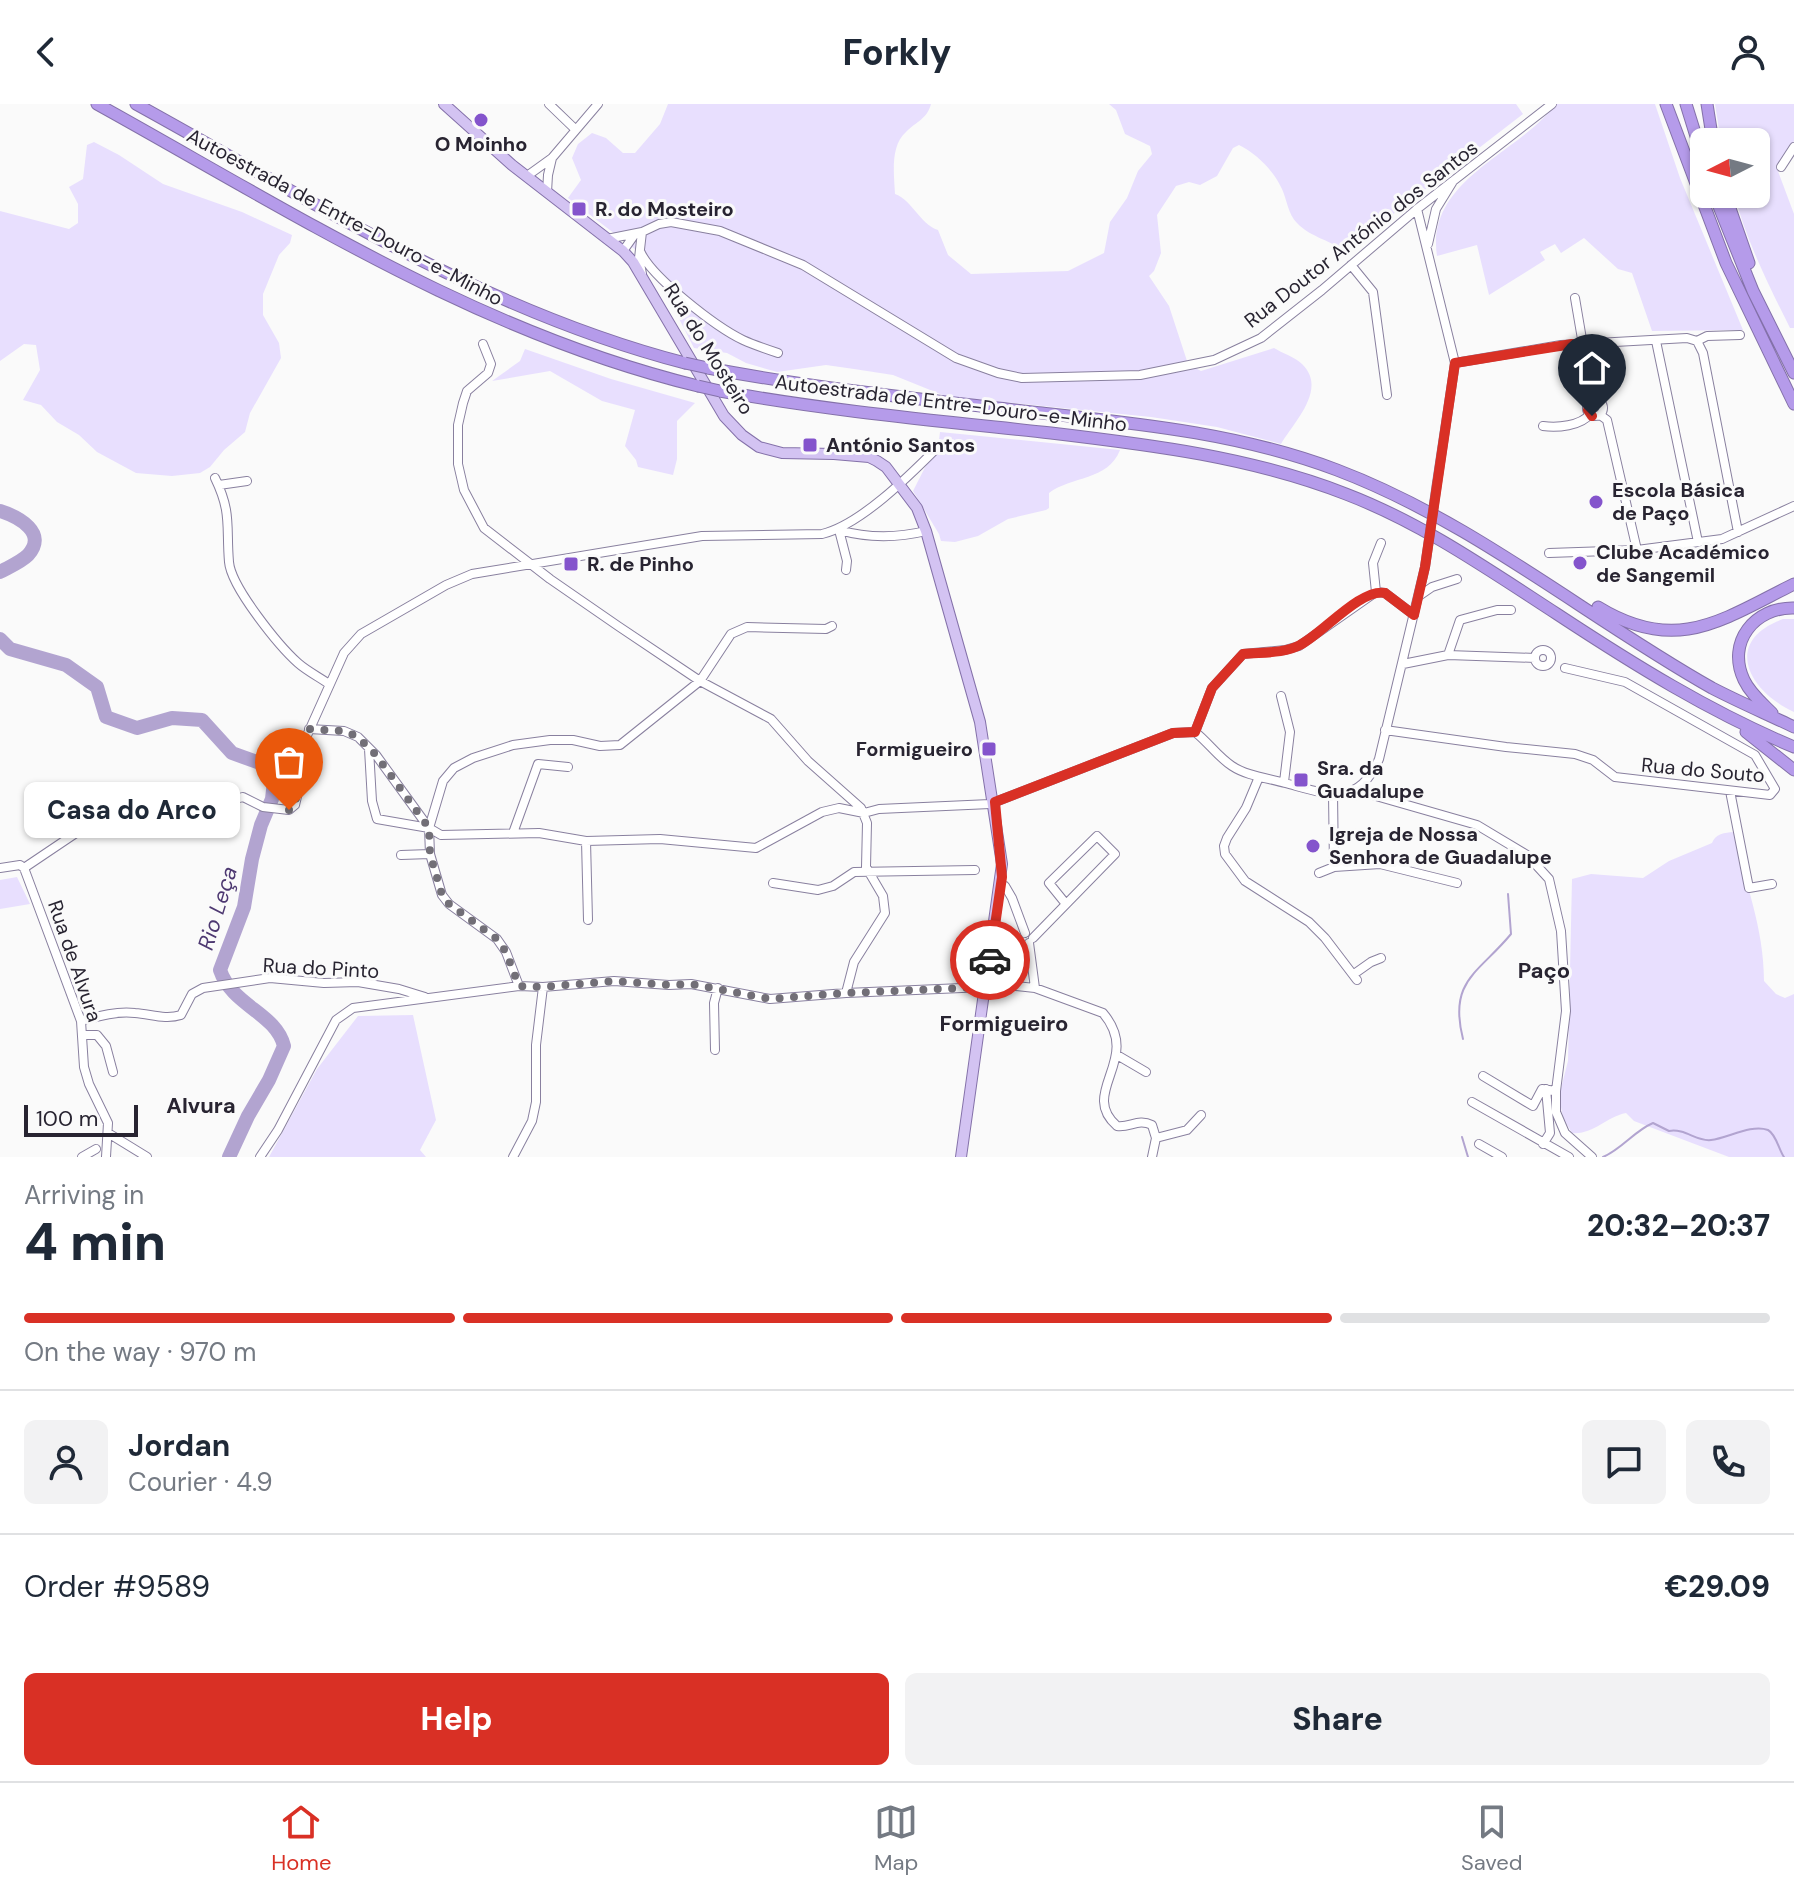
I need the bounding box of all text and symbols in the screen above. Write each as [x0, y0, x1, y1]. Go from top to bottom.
text: Forkly [843, 29, 951, 76]
icon: back [24, 30, 68, 74]
icon: person [1726, 30, 1770, 74]
marker: O Moinho [472, 111, 490, 129]
street label: Autoestrada de Entre-Douro-e-Minho [183, 122, 507, 312]
north arrow [1690, 128, 1770, 208]
map controls [1690, 128, 1770, 208]
place label: O Moinho [435, 131, 527, 157]
street label: Rua Doutor António dos Santos [1239, 135, 1483, 333]
place label: R. do Mosteiro [595, 196, 734, 222]
marker: R. do Mosteiro [570, 200, 588, 218]
street label: Rua do Mosteiro [658, 278, 760, 420]
pin [1558, 334, 1626, 416]
icon: home [1570, 346, 1614, 390]
street label: Autoestrada de Entre-Douro-e-Minho [774, 369, 1128, 437]
place label: António Santos [826, 432, 975, 458]
marker: António Santos [801, 436, 819, 454]
place label: Escola Básica de Paço [1612, 477, 1745, 526]
marker: Escola Básica de Paço [1587, 493, 1605, 511]
place label: Clube Académico de Sangemil [1596, 539, 1770, 588]
place label: R. de Pinho [587, 551, 694, 577]
marker: Clube Académico de Sangemil [1571, 554, 1589, 572]
marker: R. de Pinho [562, 555, 580, 573]
pin [255, 728, 323, 810]
place label: Formigueiro [856, 736, 973, 762]
icon: bag [267, 740, 311, 784]
marker: Formigueiro [980, 740, 998, 758]
street label: Rua do Souto [1640, 752, 1766, 788]
place label: Sra. da Guadalupe [1317, 755, 1424, 804]
marker: Sra. da Guadalupe [1292, 771, 1310, 789]
callout: Casa do Arco [25, 782, 241, 838]
text: Casa do Arco [47, 793, 217, 827]
place label: Igreja de Nossa Senhora de Guadalupe [1329, 821, 1552, 870]
marker: Igreja de Nossa Senhora de Guadalupe [1304, 837, 1322, 855]
water label: Rio Leça [191, 863, 244, 954]
street label: Rua de Alvura [42, 897, 108, 1025]
courier [950, 920, 1030, 1000]
icon: car [968, 938, 1012, 982]
street label: Rua do Pinto [262, 952, 380, 984]
district label: Paço [1518, 956, 1570, 985]
district label: Formigueiro [940, 1009, 1068, 1038]
district label: Alvura [166, 1091, 236, 1120]
scale bar [24, 1101, 138, 1137]
text: 100 m [36, 1104, 98, 1133]
text: Arriving in [24, 1178, 144, 1212]
text: 20:32–20:37 [1587, 1206, 1770, 1245]
text: 4 min [24, 1208, 166, 1276]
text: On the way · 970 m [24, 1335, 256, 1369]
button: person [24, 1420, 108, 1504]
button: chat [1582, 1420, 1666, 1504]
button: phone [1686, 1420, 1770, 1504]
text: Jordan [128, 1426, 230, 1465]
text: Courier · 4.9 [128, 1465, 273, 1499]
text: Order #9589 [24, 1567, 210, 1606]
text: €29.09 [1664, 1567, 1770, 1606]
button: Help [24, 1673, 889, 1765]
button: Share [905, 1673, 1770, 1765]
tab: Home [271, 1800, 331, 1877]
tab: Map [874, 1800, 918, 1877]
tab: Saved [1461, 1800, 1523, 1877]

